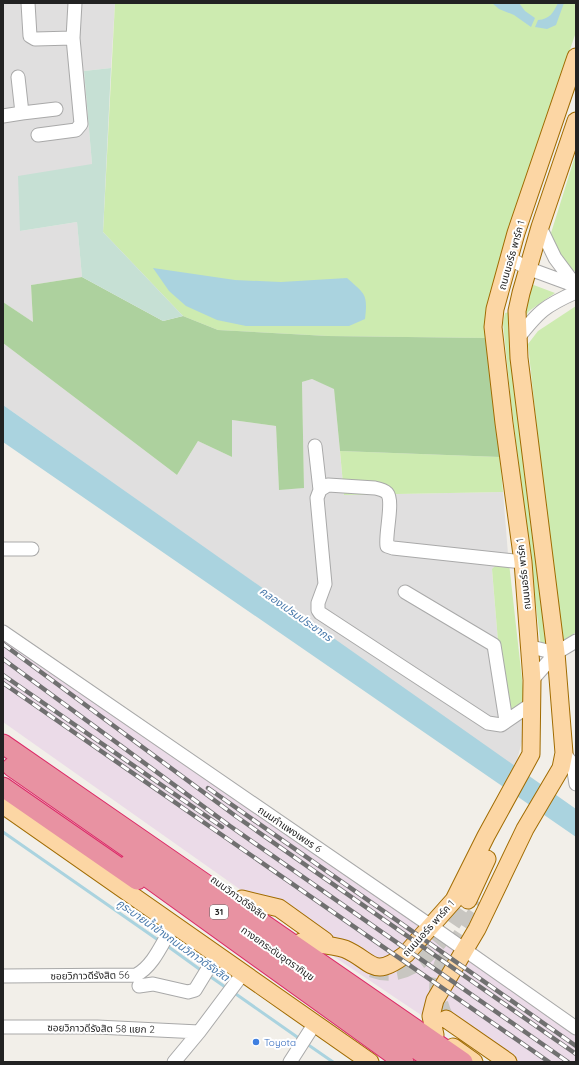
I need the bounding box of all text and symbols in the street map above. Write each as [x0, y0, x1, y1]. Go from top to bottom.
street label: ถนนนอร์ธ พาร์ค 1 [495, 219, 528, 291]
street label: ถนนนอร์ธ พาร์ค 1 [513, 538, 534, 610]
water label: คลองเปรมประชากร [257, 584, 336, 645]
street label: ถนนกำแพงเพชร 6 [255, 803, 325, 856]
street label: ถนนวิภาวดีรังสิต [208, 873, 270, 922]
water label: คูระบายน้ำข้างถนนวิภาวดีรังสิต [114, 895, 233, 985]
street label: ถนนนอร์ธ พาร์ค 1 [400, 897, 457, 959]
road number: 31 [210, 905, 228, 919]
street label: ทางยกระดับอุตราภิมุข [239, 923, 317, 984]
street label: ซอยวิภาวดีรังสิต 56 [50, 968, 130, 983]
street label: ซอยวิภาวดีรังสิต 58 แยก 2 [47, 1021, 155, 1036]
place label: Toyota [264, 1036, 296, 1049]
marker: Toyota [251, 1037, 261, 1047]

